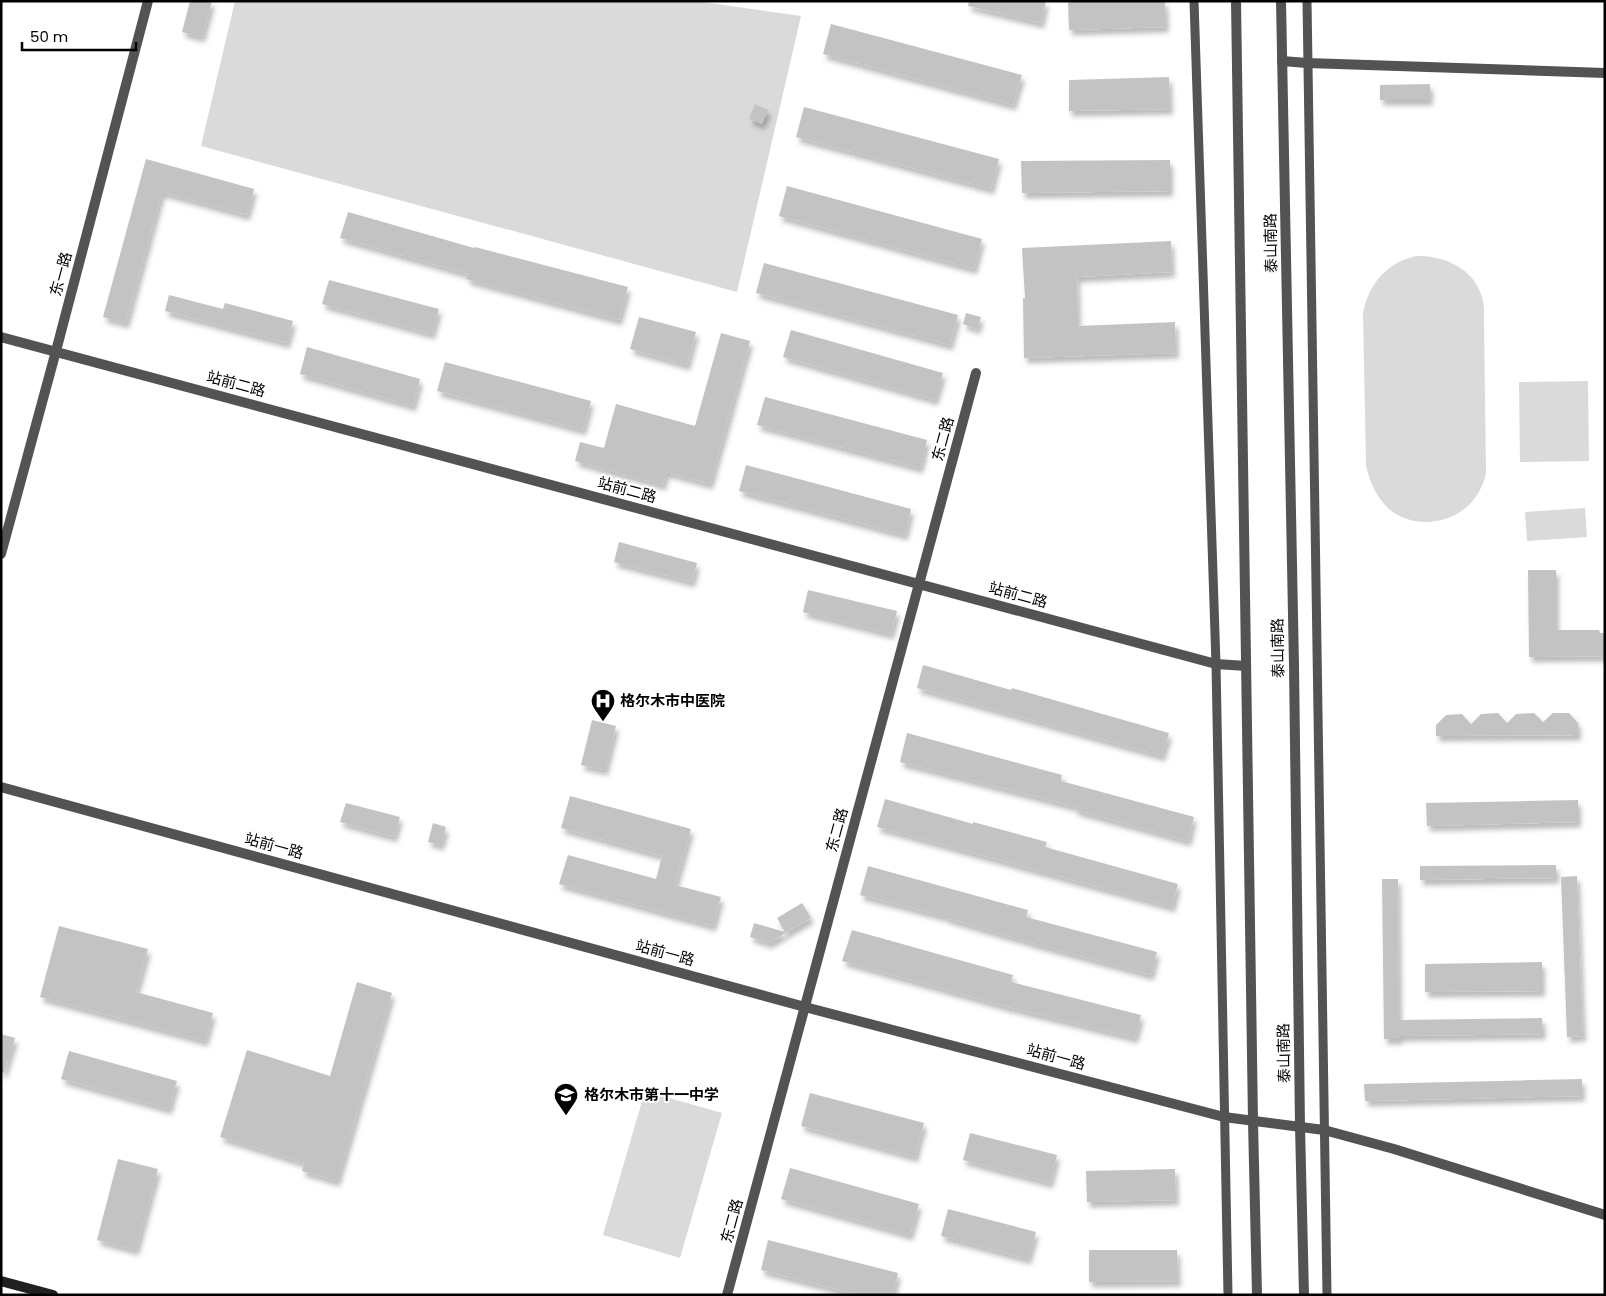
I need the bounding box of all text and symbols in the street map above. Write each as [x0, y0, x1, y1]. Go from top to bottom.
scale bar [22, 20, 136, 52]
text: 50 m [30, 26, 68, 47]
street label: 泰山南路 [1259, 213, 1282, 273]
street label: 东一路 [45, 249, 76, 298]
street label: 站前二路 [204, 366, 268, 401]
street label: 东二路 [927, 414, 958, 463]
street label: 站前二路 [595, 472, 659, 507]
street label: 站前二路 [986, 577, 1050, 612]
street label: 泰山南路 [1266, 618, 1289, 678]
hospital icon: 格尔木市中医院 [590, 688, 616, 722]
place label: 格尔木市中医院 [620, 690, 725, 711]
street label: 东二路 [821, 805, 852, 854]
street label: 站前一路 [242, 828, 306, 863]
street label: 站前一路 [633, 935, 697, 970]
street label: 泰山南路 [1272, 1023, 1295, 1083]
street label: 站前一路 [1024, 1039, 1088, 1074]
school or university icon: 格尔木市第十一中学 [553, 1082, 579, 1116]
place label: 格尔木市第十一中学 [584, 1084, 719, 1105]
street label: 东二路 [716, 1196, 747, 1245]

